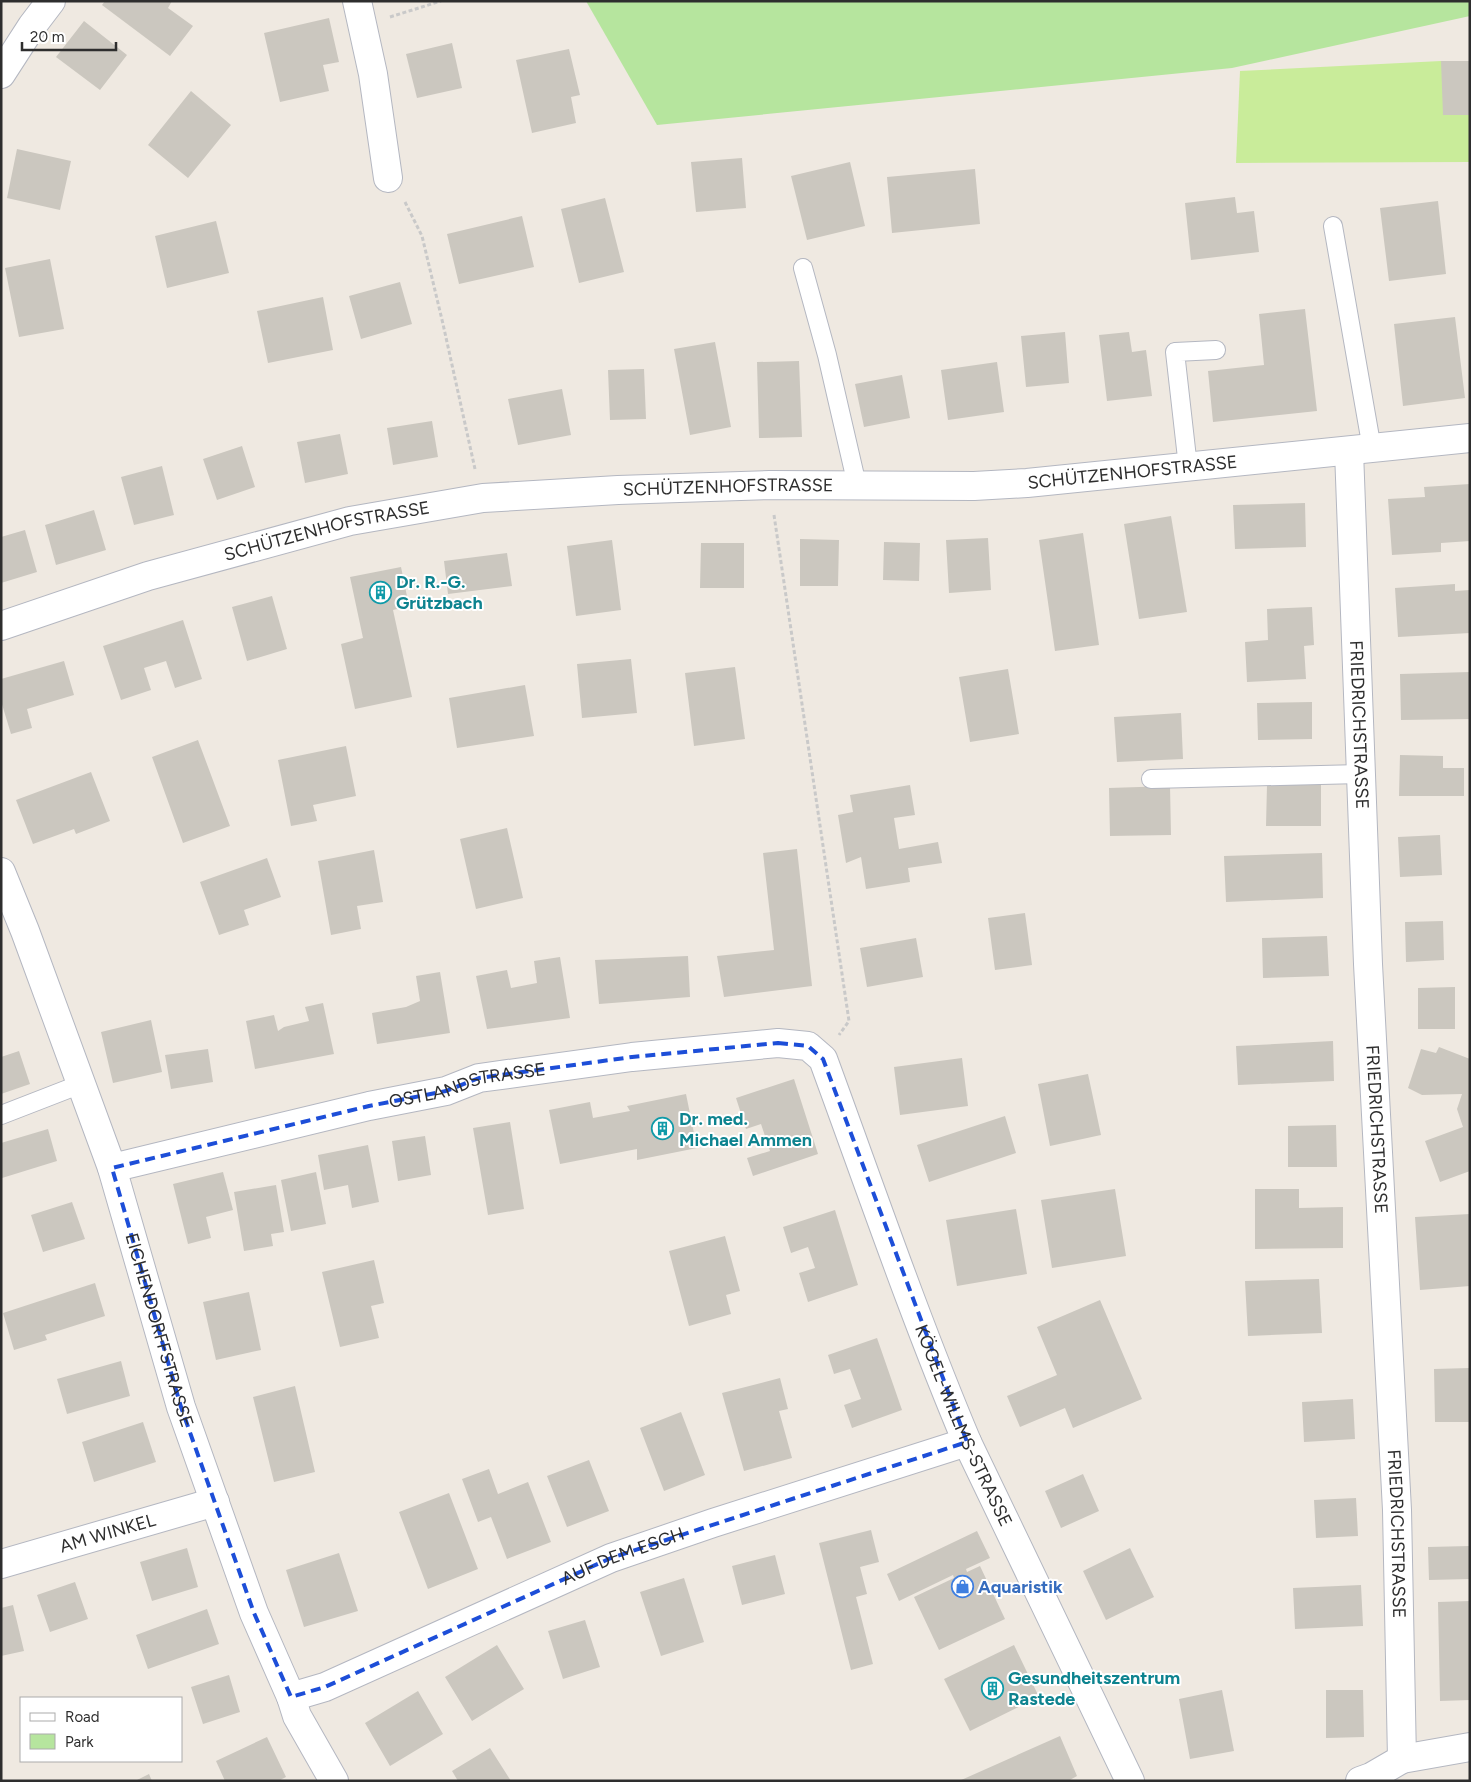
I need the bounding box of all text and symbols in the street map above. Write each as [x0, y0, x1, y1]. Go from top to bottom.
scale bar [22, 20, 116, 52]
text: 20 m [30, 28, 64, 46]
street label: SCHÜTZENHOFSTRASSE [1026, 451, 1238, 494]
street label: SCHÜTZENHOFSTRASSE [622, 474, 834, 501]
street label: SCHÜTZENHOFSTRASSE [222, 496, 431, 566]
place label: Dr. R.-G. Grützbach [396, 571, 483, 614]
building icon: Dr. R.-G. Grützbach [368, 580, 392, 604]
street label: FRIEDRICHSTRASSE [1345, 640, 1373, 810]
street label: FRIEDRICHSTRASSE [1361, 1044, 1392, 1214]
street label: OSTLANDSTRASSE [387, 1058, 547, 1113]
place label: Dr. med. Michael Ammen [679, 1108, 812, 1151]
building icon: Dr. med. Michael Ammen [651, 1117, 675, 1141]
street label: EICHENDORFFSTRASSE [120, 1231, 198, 1430]
street label: KÖGEL-WILLMS-STRASSE [910, 1321, 1017, 1530]
street label: FRIEDRICHSTRASSE [1383, 1449, 1410, 1619]
street label: AM WINKEL [57, 1509, 159, 1557]
street label: AUF DEM ESCH [558, 1523, 687, 1590]
shop icon: Aquaristik [950, 1575, 974, 1599]
place label: Aquaristik [978, 1576, 1063, 1598]
place label: Gesundheitszentrum Rastede [1008, 1667, 1180, 1710]
building icon: Gesundheitszentrum Rastede [980, 1676, 1004, 1700]
legend [20, 1697, 182, 1762]
text: Road [65, 1708, 100, 1726]
text: Park [65, 1733, 94, 1751]

